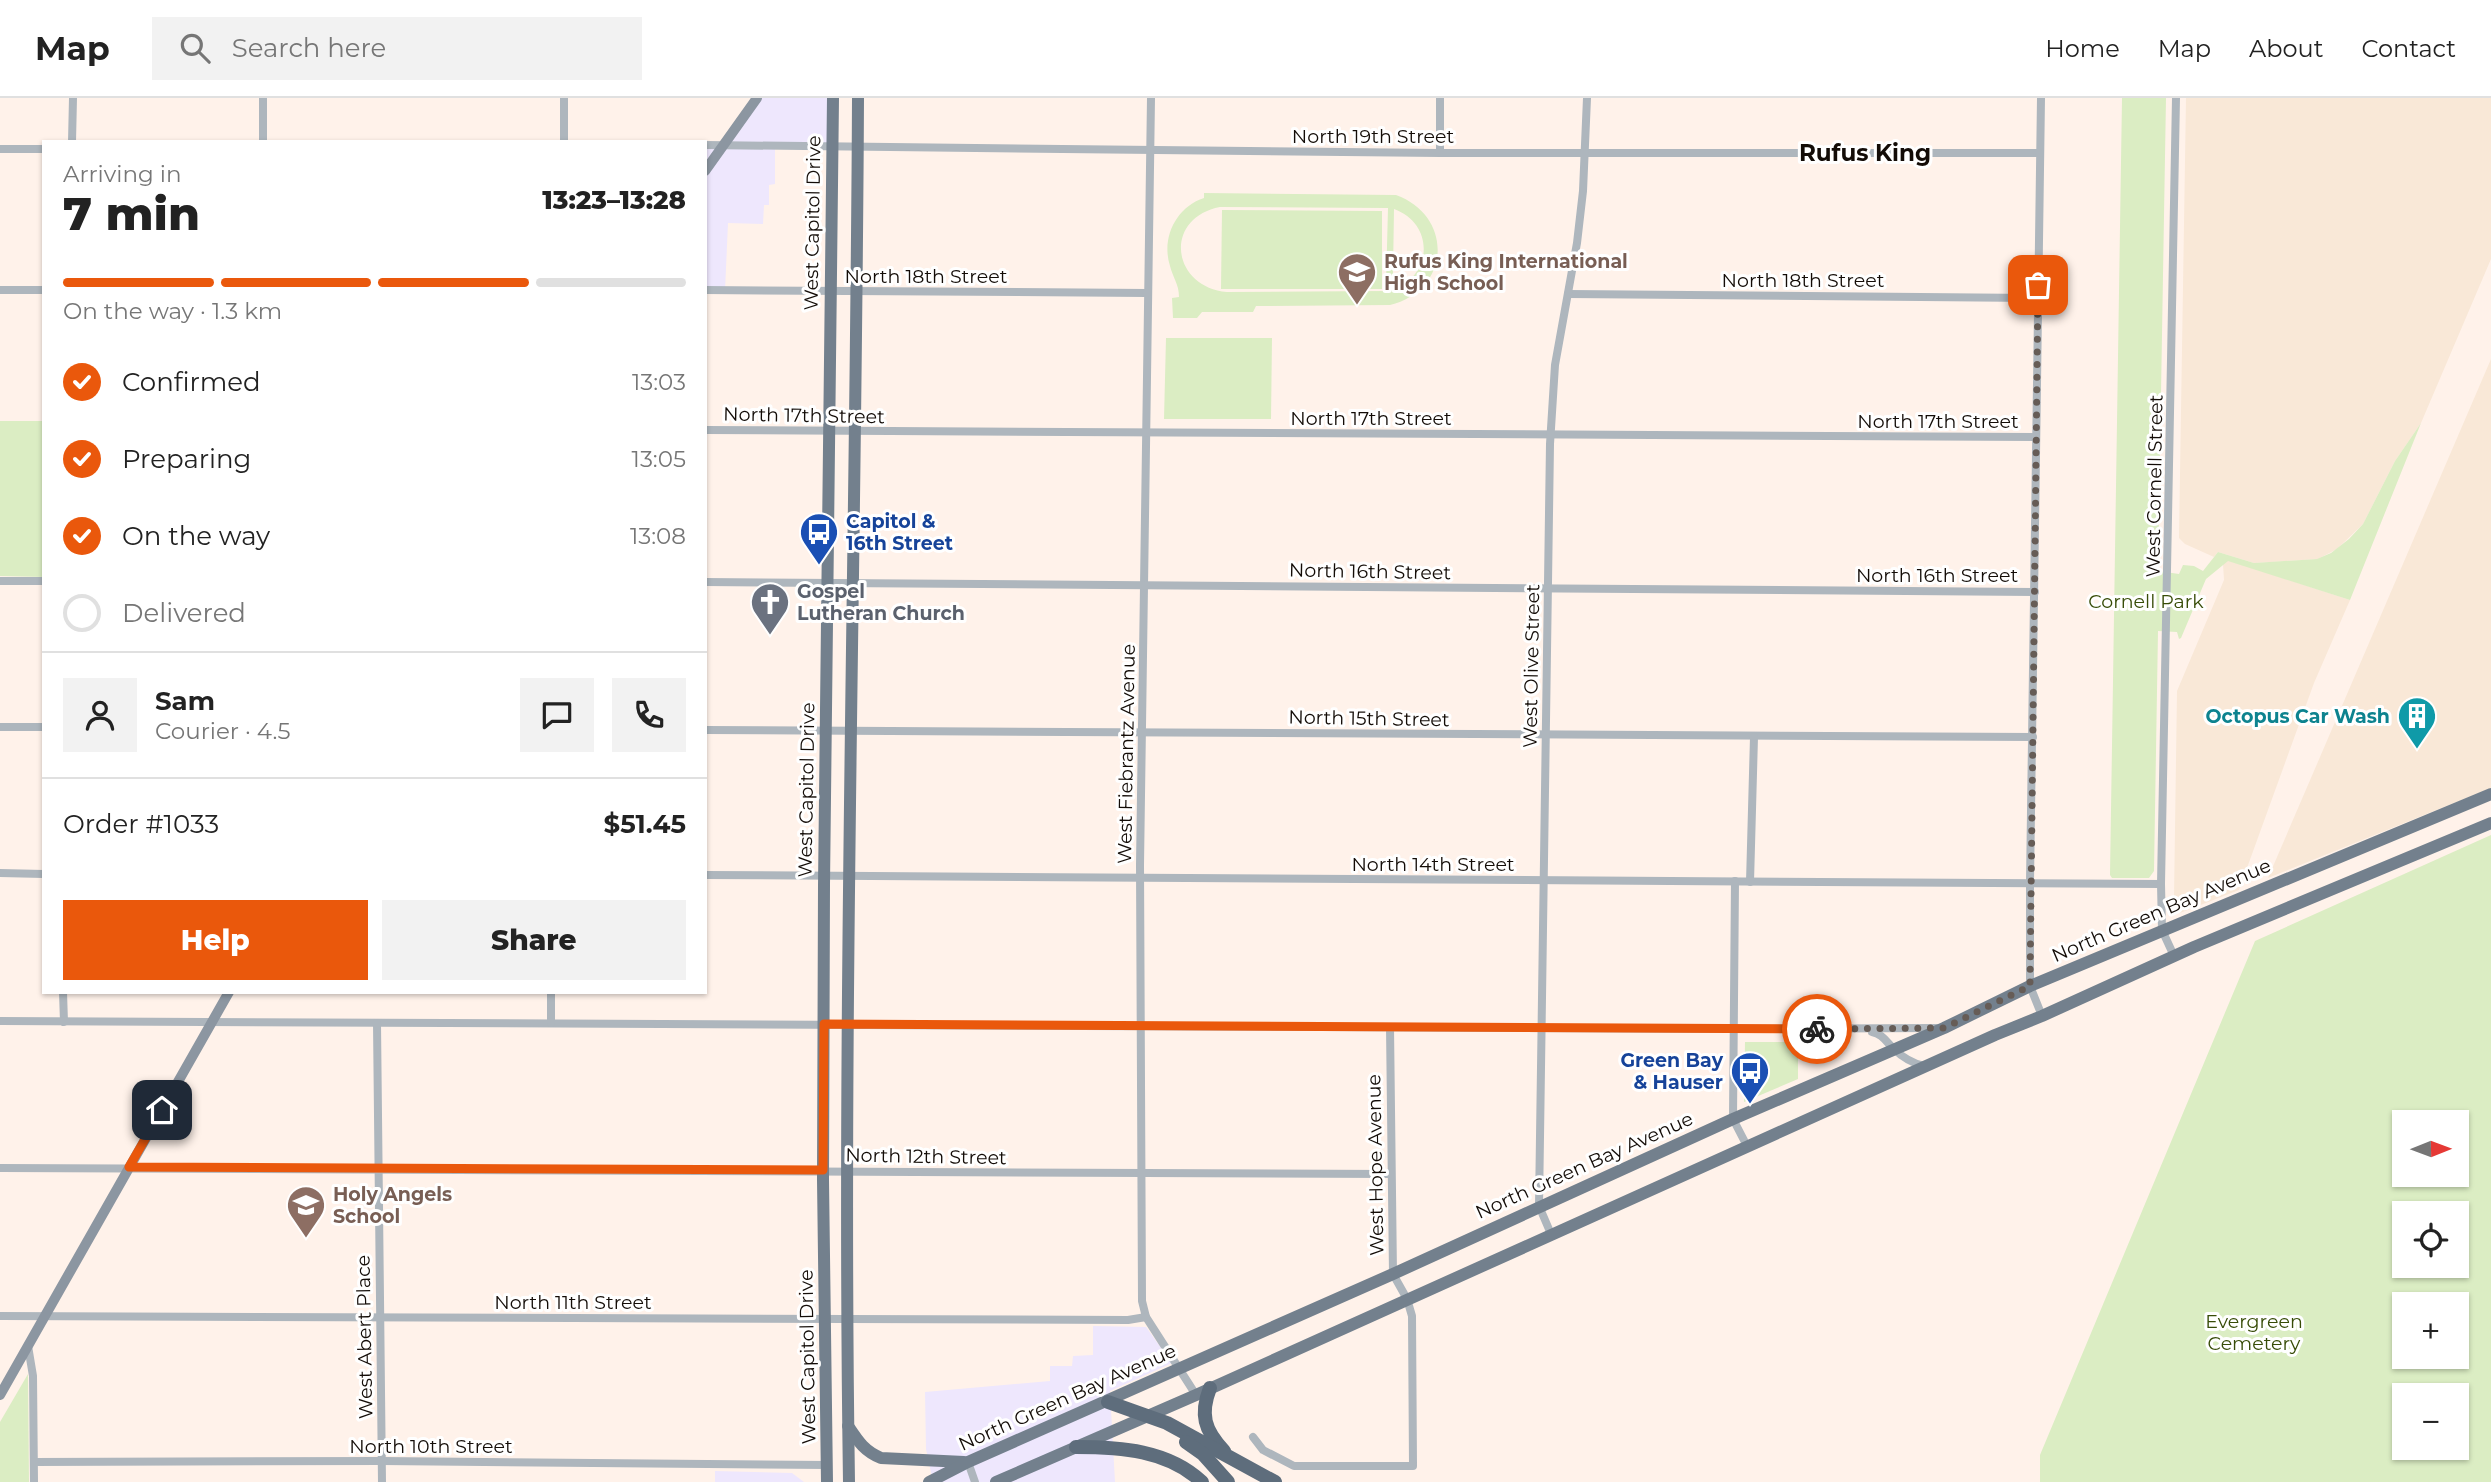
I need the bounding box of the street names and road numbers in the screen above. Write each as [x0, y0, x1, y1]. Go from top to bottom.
street label: North 19th Street [1292, 125, 1454, 148]
street label: West Capitol Drive [799, 135, 826, 311]
street label: North 18th Street [845, 265, 1008, 288]
street label: North 18th Street [1722, 269, 1885, 292]
street label: West Cornell Street [2141, 394, 2168, 578]
street label: North 17th Street [723, 403, 885, 428]
street label: North 17th Street [1290, 407, 1452, 430]
street label: North 17th Street [1857, 410, 2019, 433]
street label: North 16th Street [1289, 559, 1452, 584]
street label: North 16th Street [1856, 564, 2018, 587]
street label: West Olive Street [1519, 584, 1544, 748]
street label: West Fiebrantz Avenue [1113, 644, 1140, 864]
street label: West Capitol Drive [793, 702, 820, 878]
street label: North 15th Street [1288, 706, 1450, 731]
street label: North 14th Street [1351, 853, 1515, 876]
street label: North Green Bay Avenue [2048, 854, 2274, 967]
street label: West Hope Avenue [1362, 1074, 1389, 1256]
street label: North Green Bay Avenue [1472, 1107, 1697, 1224]
street label: North 12th Street [845, 1144, 1007, 1169]
street label: West Abert Place [352, 1255, 377, 1419]
street label: West Capitol Drive [794, 1269, 821, 1445]
street label: North 11th Street [494, 1291, 652, 1314]
street label: North Green Bay Avenue [955, 1339, 1180, 1456]
street label: North 10th Street [349, 1435, 513, 1458]

